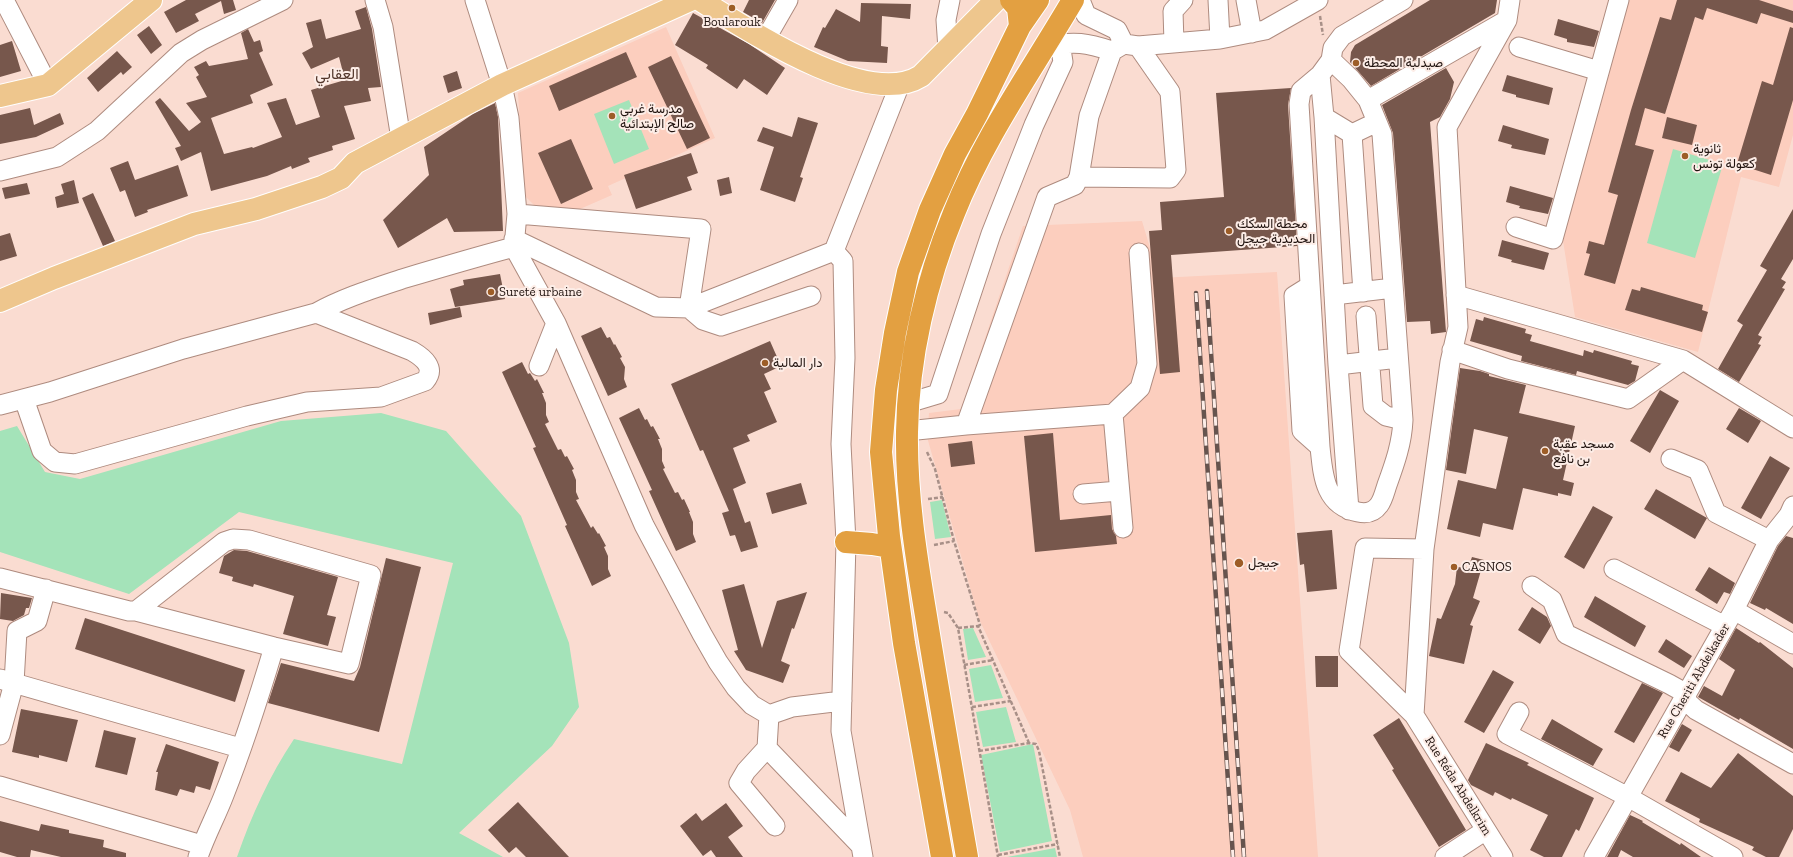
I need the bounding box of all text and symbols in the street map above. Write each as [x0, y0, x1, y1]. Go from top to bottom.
marker: Boularouk [727, 3, 737, 13]
place label: Boularouk [703, 14, 761, 30]
place label: صيدلبة المحطة [1364, 55, 1443, 71]
marker: صيدلبة المحطة [1351, 58, 1361, 68]
district label: العقابي [315, 66, 359, 84]
place label: مدرسة غربي صالح الإبتدائية [620, 101, 694, 132]
marker: مدرسة غربي صالح الإبتدائية [607, 111, 617, 121]
place label: ثانوية كعولة تونس [1693, 141, 1755, 172]
marker: ثانوية كعولة تونس [1680, 151, 1690, 161]
place label: محطة السكك الحديدية جيجل [1237, 216, 1315, 247]
marker: محطة السكك الحديدية جيجل [1224, 226, 1234, 236]
place label: Sureté urbaine [499, 284, 582, 300]
marker: Sureté urbaine [486, 287, 496, 297]
place label: دار المالية [773, 355, 822, 371]
marker: دار المالية [760, 358, 770, 368]
place label: مسجد عقبة بن نافع [1553, 436, 1614, 467]
marker: مسجد عقبة بن نافع [1540, 446, 1550, 456]
place label: جيجل [1248, 555, 1279, 571]
marker: جيجل [1233, 557, 1245, 569]
place label: CASNOS [1462, 559, 1512, 575]
marker: CASNOS [1449, 562, 1459, 572]
street label: Rue Cheriti Abdelkader [1655, 621, 1733, 741]
street label: Rue Réda Abdelkrim [1421, 734, 1495, 838]

